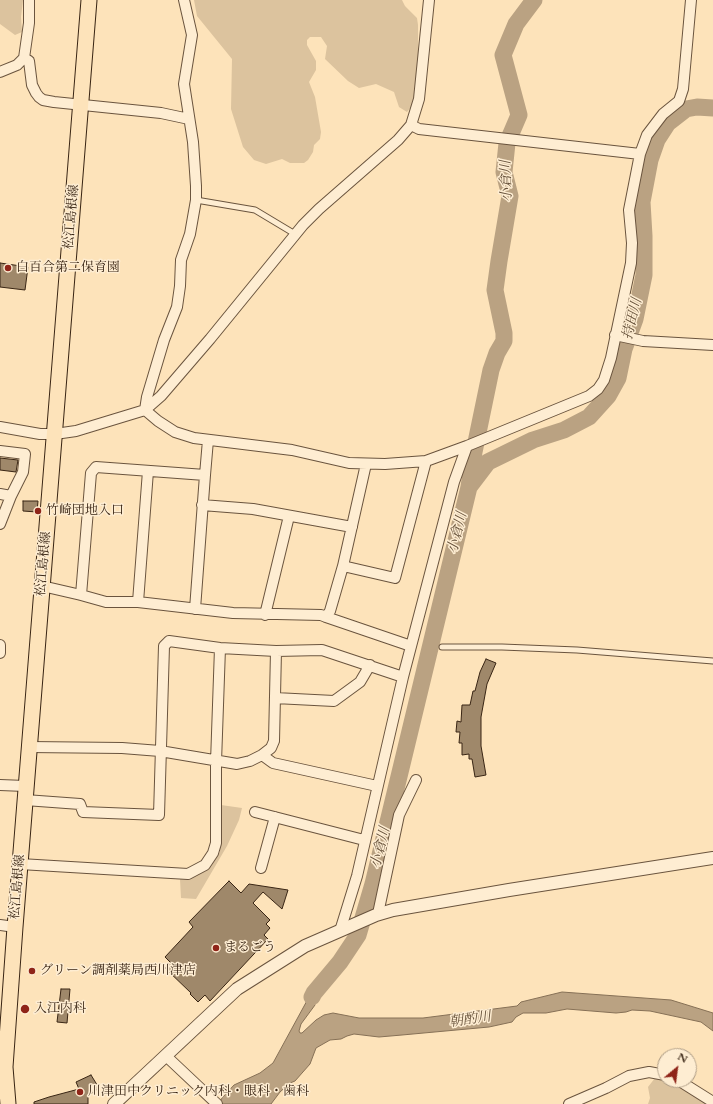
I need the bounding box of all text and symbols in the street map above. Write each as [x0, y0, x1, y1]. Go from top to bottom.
water label: 小倉川 [498, 160, 516, 202]
street label: 松江島根線 [61, 184, 83, 250]
place label: 白百合第二保育園 [16, 260, 120, 276]
marker: 白百合第二保育園 [3, 263, 13, 273]
water label: 持田川 [620, 297, 646, 341]
place label: 竹崎団地入口 [46, 503, 124, 519]
marker: 竹崎団地入口 [33, 506, 43, 516]
water label: 小倉川 [445, 511, 471, 555]
street label: 松江島根線 [33, 531, 55, 597]
water label: 小倉川 [368, 826, 394, 870]
street label: 松江島根線 [7, 854, 29, 920]
place label: まるごう [224, 940, 276, 956]
marker: まるごう [211, 943, 221, 953]
place label: グリーン調剤薬局西川津店 [40, 963, 196, 979]
marker: グリーン調剤薬局西川津店 [27, 966, 37, 976]
place label: 入江内科 [34, 1001, 86, 1017]
marker: 入江内科 [19, 1003, 31, 1015]
water label: 朝酌川 [448, 1009, 492, 1031]
north arrow [657, 1048, 697, 1088]
text: N [675, 1049, 690, 1067]
place label: 川津田中クリニック内科・眼科・歯科 [88, 1084, 309, 1100]
marker: 川津田中クリニック内科・眼科・歯科 [75, 1087, 85, 1097]

